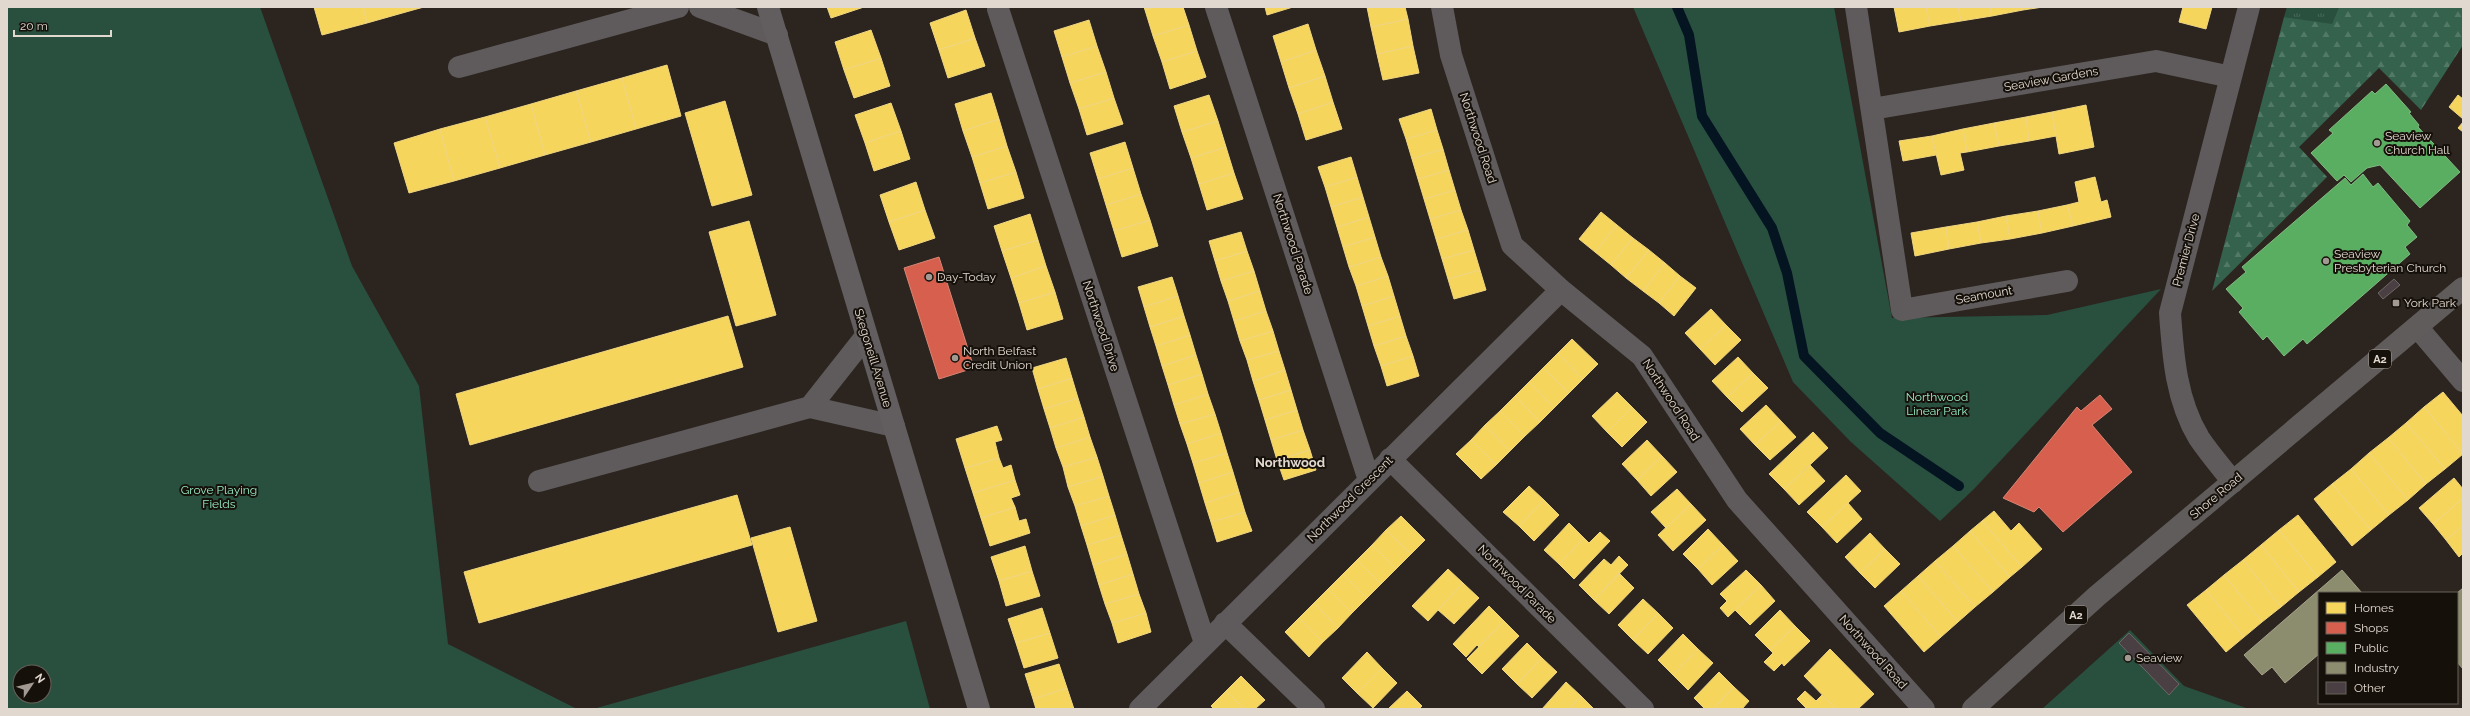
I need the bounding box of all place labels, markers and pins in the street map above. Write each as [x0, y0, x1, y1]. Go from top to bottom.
place label: Seaview Church Hall [2385, 129, 2451, 157]
marker: Seaview Church Hall [2372, 138, 2382, 148]
place label: Seaview Presbyterian Church [2334, 247, 2446, 275]
marker: Seaview Presbyterian Church [2321, 256, 2331, 266]
place label: Day-Today [937, 270, 996, 284]
marker: Day-Today [924, 272, 934, 282]
place label: York Park [2404, 296, 2457, 310]
marker: York Park [2391, 298, 2401, 308]
place label: North Belfast Credit Union [963, 344, 1036, 372]
marker: North Belfast Credit Union [950, 353, 960, 363]
place label: Seaview [2136, 651, 2183, 665]
marker: Seaview [2123, 653, 2133, 663]

